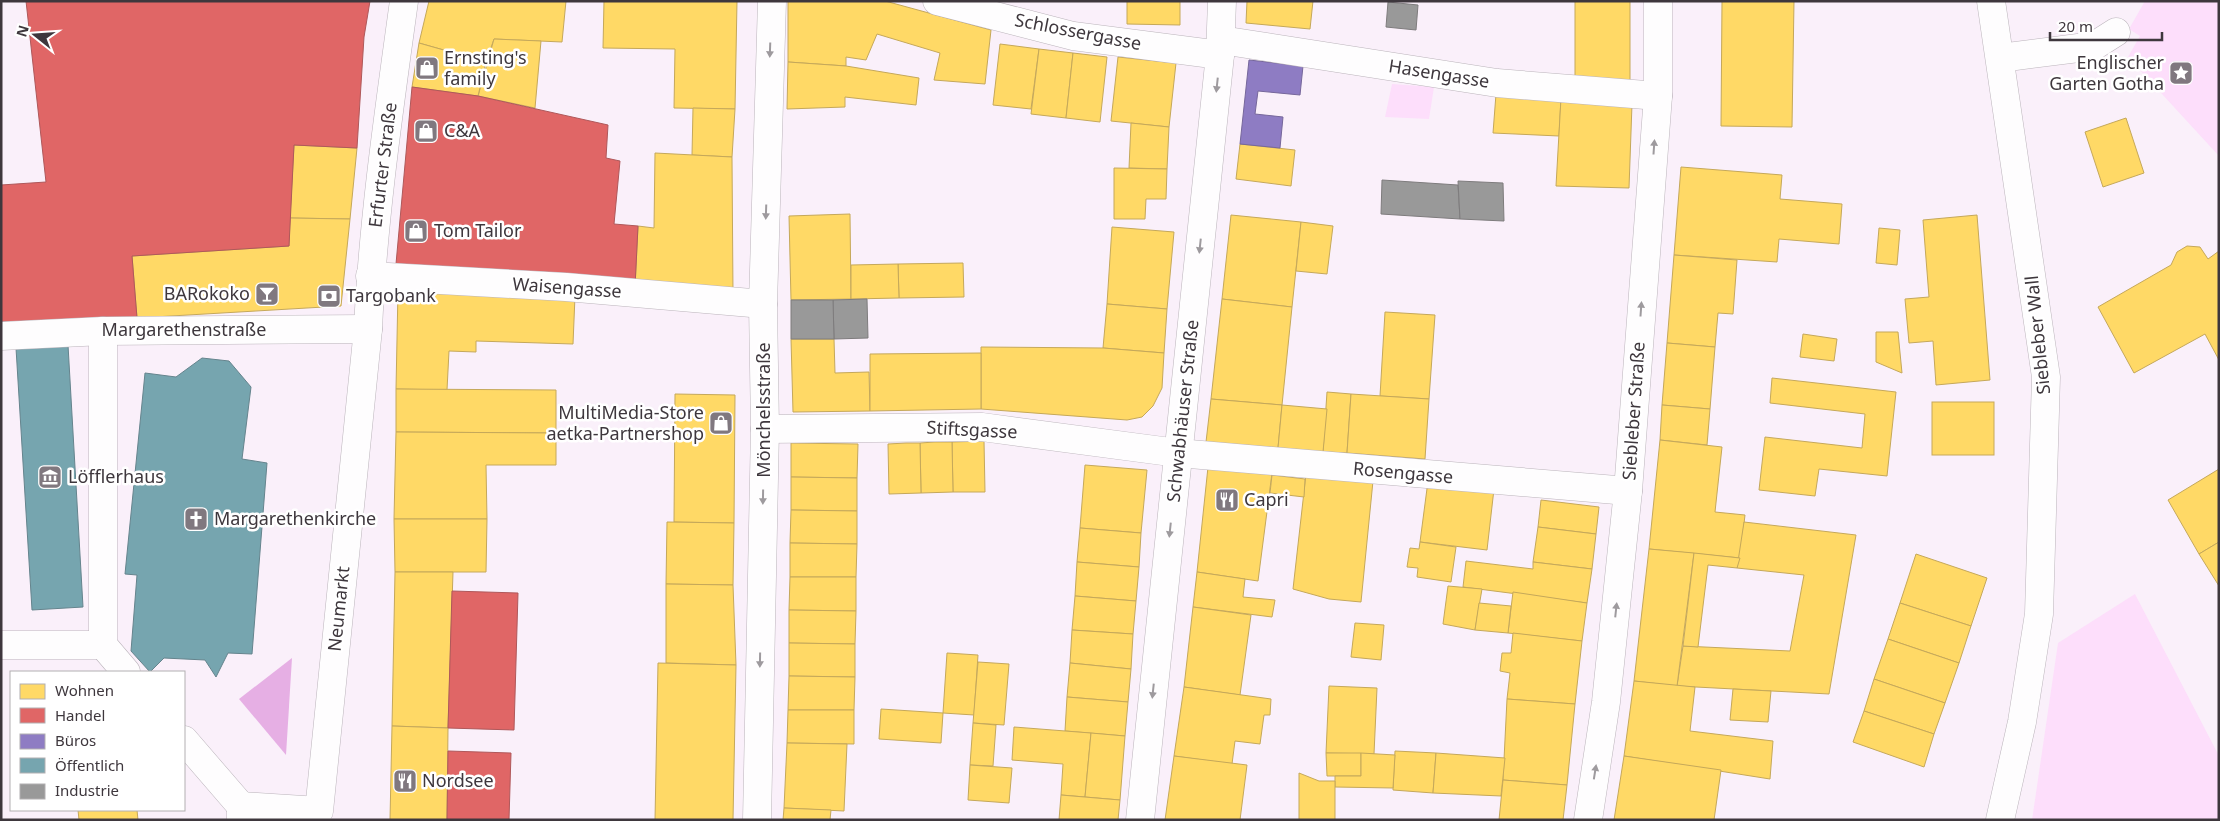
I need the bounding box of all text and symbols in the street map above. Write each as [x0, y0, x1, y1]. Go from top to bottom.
street label: Schlossergasse [1013, 7, 1144, 55]
north arrow [10, 10, 60, 60]
scale bar [2050, 10, 2162, 42]
text: 20 m [2058, 16, 2093, 36]
text: N [11, 23, 33, 39]
one-way arrow [766, 42, 774, 58]
place label: Ernsting's family [444, 45, 527, 90]
place label: Englischer Garten Gotha [2049, 50, 2165, 95]
street label: Hasengasse [1387, 53, 1491, 93]
shop icon: Ernsting's family [414, 55, 440, 81]
place icon: Englischer Garten Gotha [2168, 60, 2194, 86]
one-way arrow [1213, 77, 1221, 93]
street label: Erfurter Straße [362, 101, 402, 229]
shop icon: C&A [413, 118, 439, 144]
place label: C&A [444, 118, 481, 142]
one-way arrow [1650, 139, 1658, 155]
one-way arrow [761, 205, 769, 221]
shop icon: Tom Tailor [403, 218, 429, 244]
place label: Tom Tailor [434, 218, 522, 242]
one-way arrow [1196, 239, 1204, 255]
street label: Waisengasse [512, 271, 623, 303]
street label: Siebleber Wall [2019, 274, 2055, 396]
place label: BARokoko [164, 281, 250, 305]
bar icon: BARokoko [254, 281, 280, 307]
bank icon: Targobank [316, 283, 342, 309]
place label: Targobank [346, 283, 436, 307]
one-way arrow [1638, 301, 1646, 317]
street label: Margarethenstraße [102, 317, 266, 341]
street label: Schwabhäuser Straße [1160, 319, 1204, 503]
street label: Siebleber Straße [1616, 341, 1650, 481]
street label: Mönchelsstraße [751, 342, 775, 478]
place label: MultiMedia-Store aetka-Partnershop [546, 400, 704, 445]
shop icon: MultiMedia-Store aetka-Partnershop [708, 410, 734, 436]
street label: Stiftsgasse [926, 415, 1018, 443]
street label: Rosengasse [1352, 456, 1454, 488]
museum icon: Löfflerhaus [37, 464, 63, 490]
place label: Löfflerhaus [68, 464, 164, 488]
restaurant icon: Capri [1214, 487, 1240, 513]
place label: Capri [1244, 487, 1289, 511]
one-way arrow [759, 490, 767, 506]
church icon: Margarethenkirche [183, 506, 209, 532]
place label: Margarethenkirche [214, 506, 376, 530]
one-way arrow [1166, 522, 1174, 538]
street label: Neumarkt [322, 565, 354, 653]
one-way arrow [1612, 602, 1620, 618]
one-way arrow [756, 652, 764, 668]
legend [10, 671, 185, 811]
text: Wohnen [55, 680, 114, 700]
one-way arrow [1149, 684, 1157, 700]
text: Handel [55, 705, 105, 725]
text: Büros [55, 730, 96, 750]
text: Öffentlich [55, 755, 124, 775]
one-way arrow [1592, 763, 1600, 779]
restaurant icon: Nordsee [392, 768, 418, 794]
place label: Nordsee [422, 768, 494, 792]
text: Industrie [55, 780, 119, 800]

